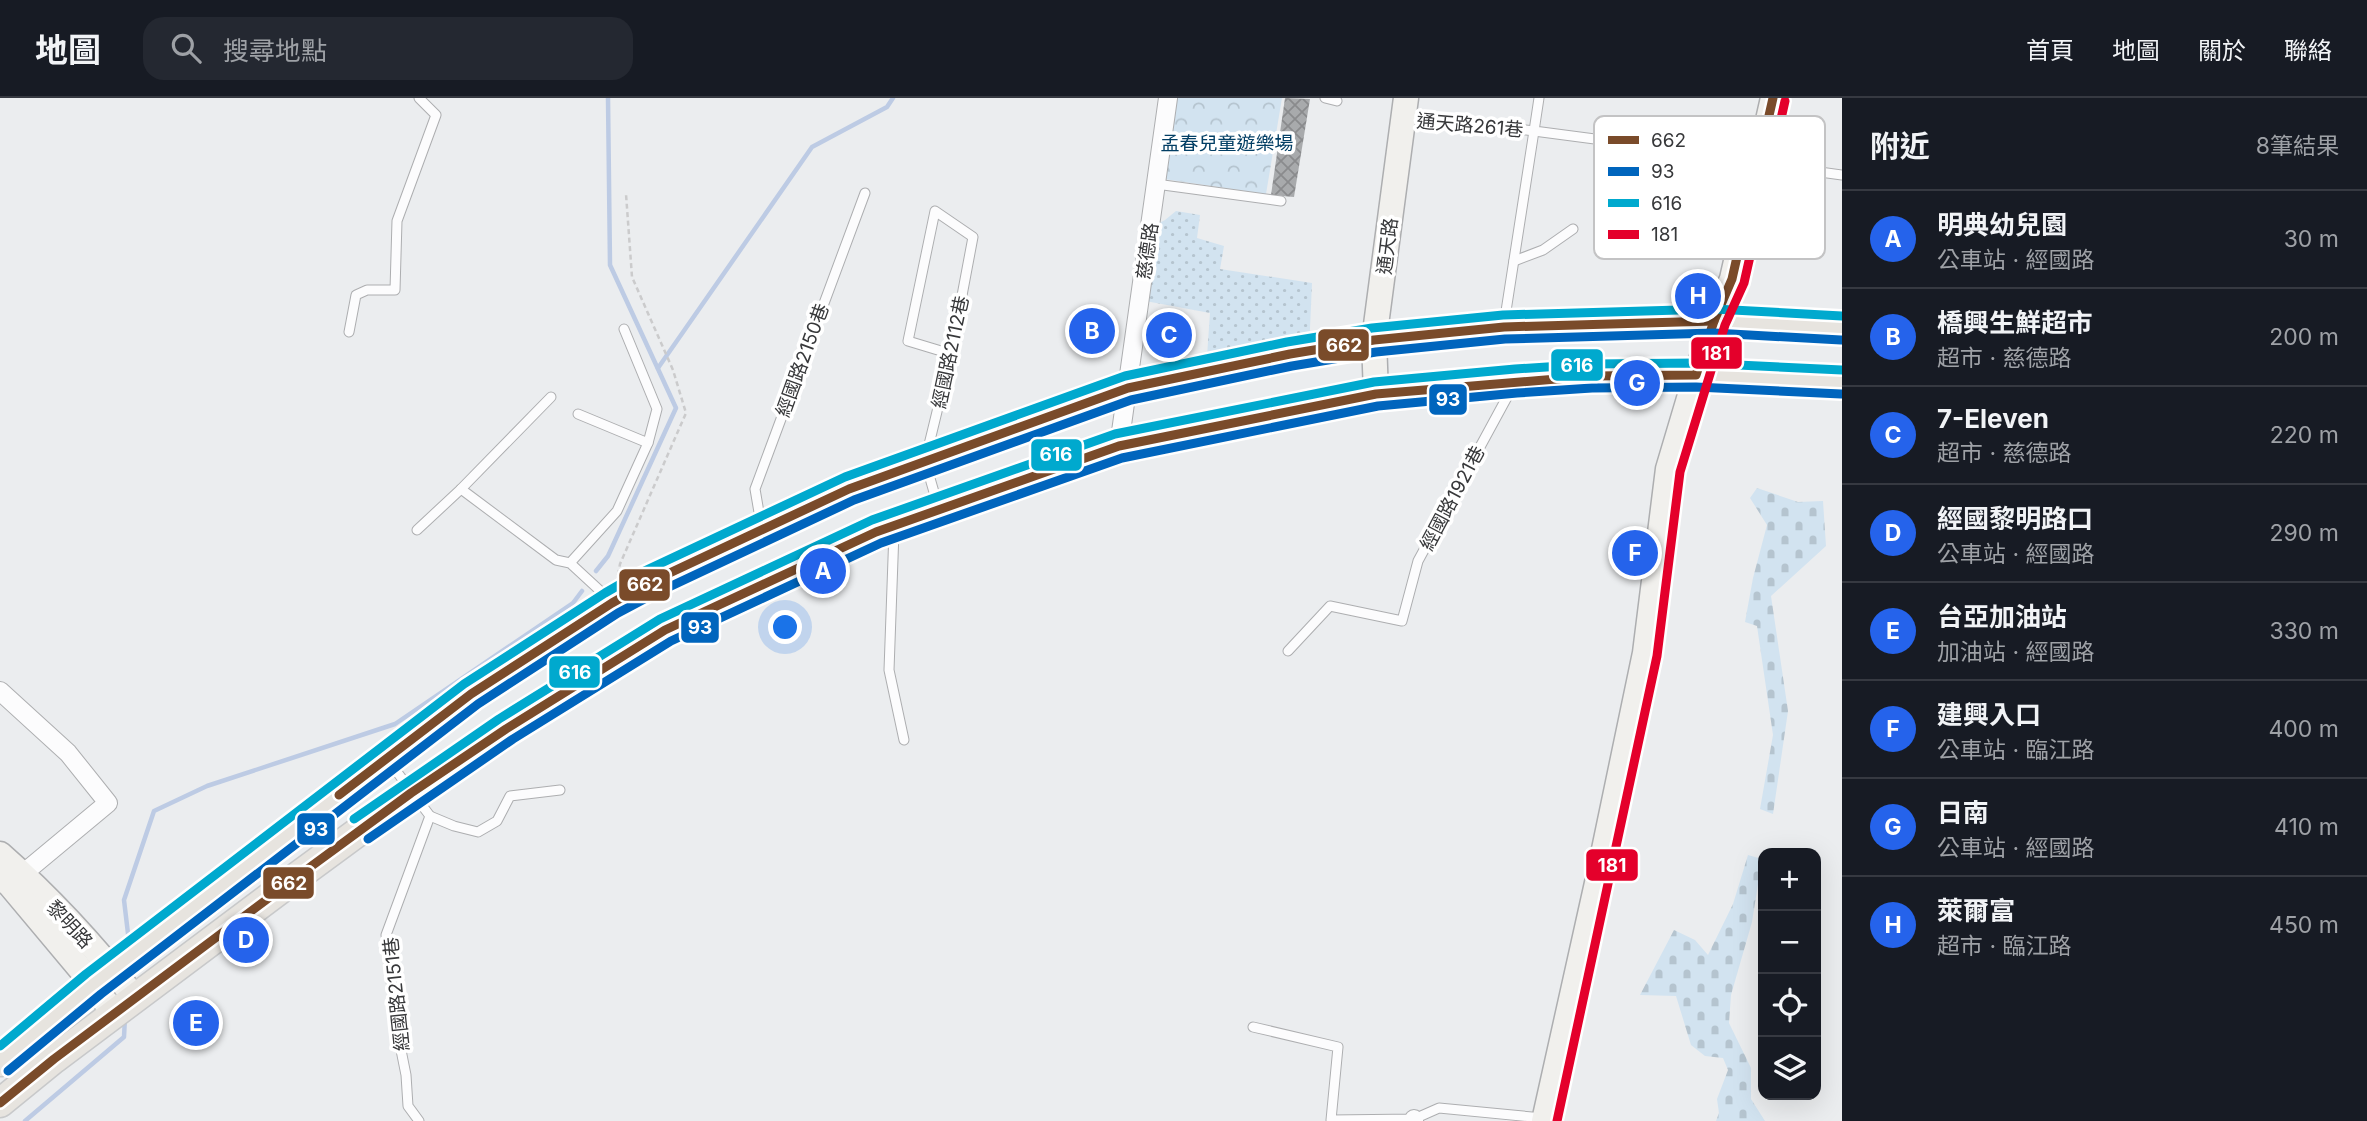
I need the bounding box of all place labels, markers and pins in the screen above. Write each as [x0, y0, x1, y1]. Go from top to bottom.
pin: H [1675, 270, 1721, 322]
pin: B [1069, 305, 1115, 357]
pin: C [1146, 309, 1192, 361]
pin: G [1614, 357, 1660, 409]
pin: F [1612, 527, 1658, 579]
pin: A [800, 545, 846, 597]
pin: D [223, 914, 269, 966]
pin: E [173, 997, 219, 1049]

